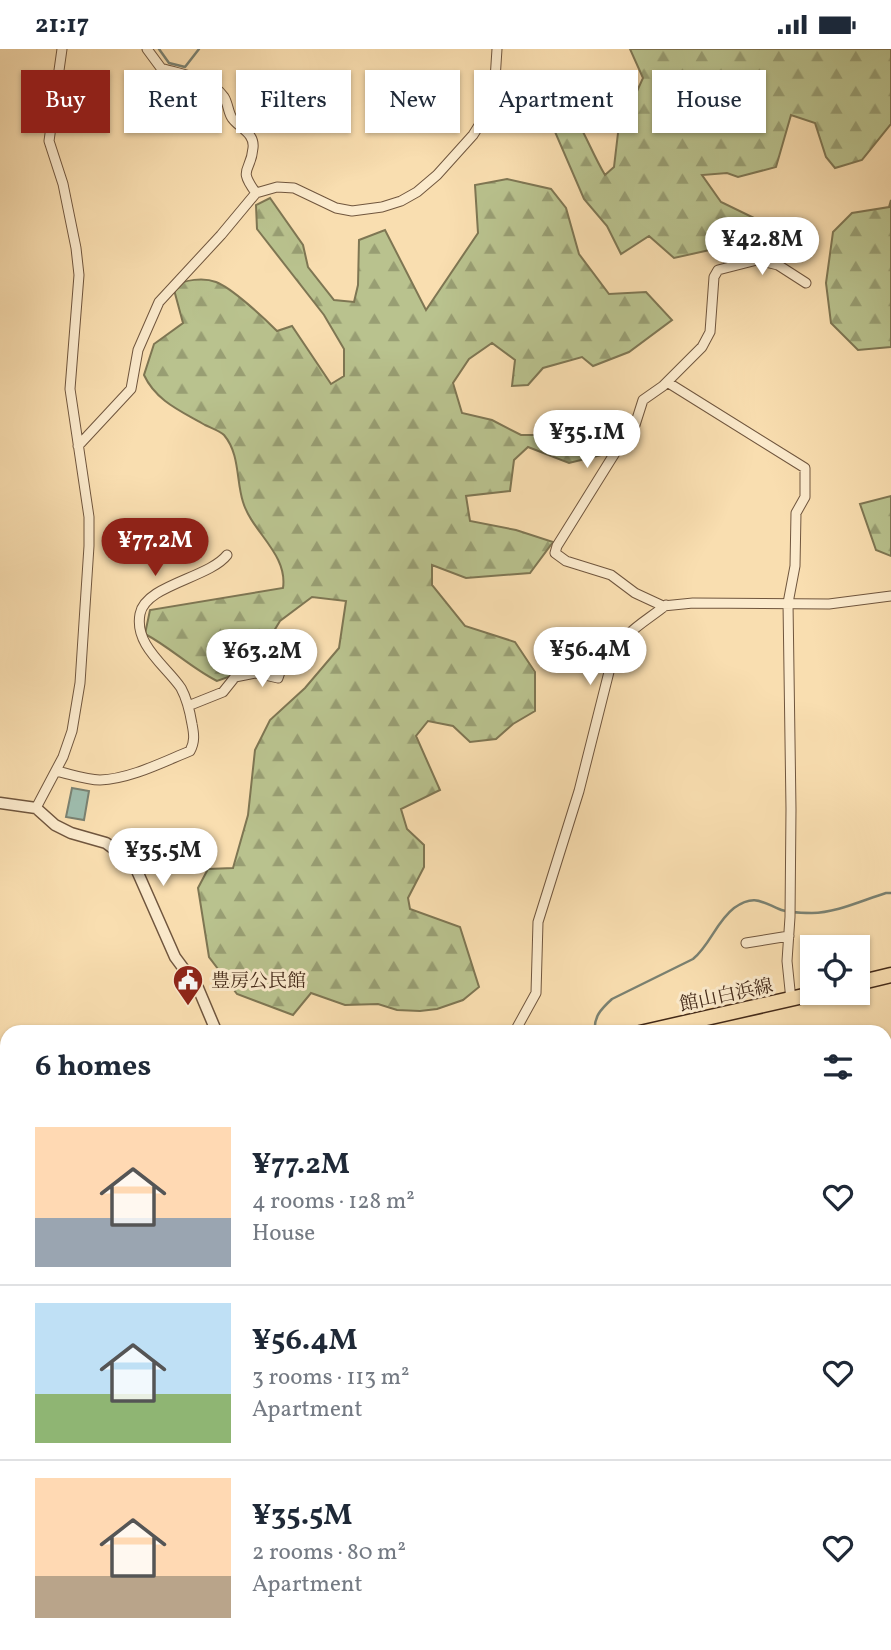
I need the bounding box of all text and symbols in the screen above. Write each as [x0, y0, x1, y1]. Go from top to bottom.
text: 21:17 [35, 7, 89, 43]
chip: Buy [21, 70, 110, 133]
chip: Rent [124, 70, 222, 133]
chip: Filters [236, 70, 351, 133]
chip: New [365, 70, 460, 133]
chip: Apartment [474, 70, 638, 133]
chip: House [652, 70, 766, 133]
pin: ¥42.8M [705, 217, 819, 277]
text: ¥42.8M [721, 224, 803, 256]
pin: ¥35.1M [530, 411, 644, 470]
text: ¥35.1M [549, 417, 625, 449]
pin: ¥77.2M [98, 519, 212, 578]
text: ¥77.2M [118, 525, 192, 557]
pin: ¥56.4M [533, 627, 647, 687]
pin: ¥63.2M [205, 629, 319, 689]
text: ¥56.4M [550, 634, 630, 666]
text: ¥63.2M [222, 636, 302, 668]
pin: ¥35.5M [106, 829, 220, 888]
text: ¥35.5M [125, 835, 201, 867]
map controls [800, 935, 870, 1005]
button: locate [800, 935, 870, 1005]
public building icon: 豊房公民館 [171, 963, 205, 1007]
place label: 豊房公民館 [211, 969, 306, 995]
street label: 館山白浜線 [677, 973, 776, 1019]
text: 6 homes [35, 1046, 151, 1088]
icon: filters [819, 1048, 857, 1086]
text: ¥77.2M [252, 1144, 350, 1186]
icon: home [91, 1155, 175, 1239]
icon: heart [819, 1178, 857, 1216]
text: 4 rooms · 128 m² [252, 1186, 415, 1218]
text: House [252, 1218, 315, 1250]
text: ¥56.4M [252, 1320, 358, 1362]
icon: home [91, 1331, 175, 1415]
icon: heart [819, 1354, 857, 1392]
text: 3 rooms · 113 m² [252, 1362, 410, 1394]
text: Apartment [252, 1394, 363, 1426]
text: ¥35.5M [252, 1495, 352, 1537]
icon: home [91, 1506, 175, 1590]
icon: heart [819, 1529, 857, 1567]
text: 2 rooms · 80 m² [252, 1537, 406, 1569]
text: Apartment [252, 1569, 363, 1601]

